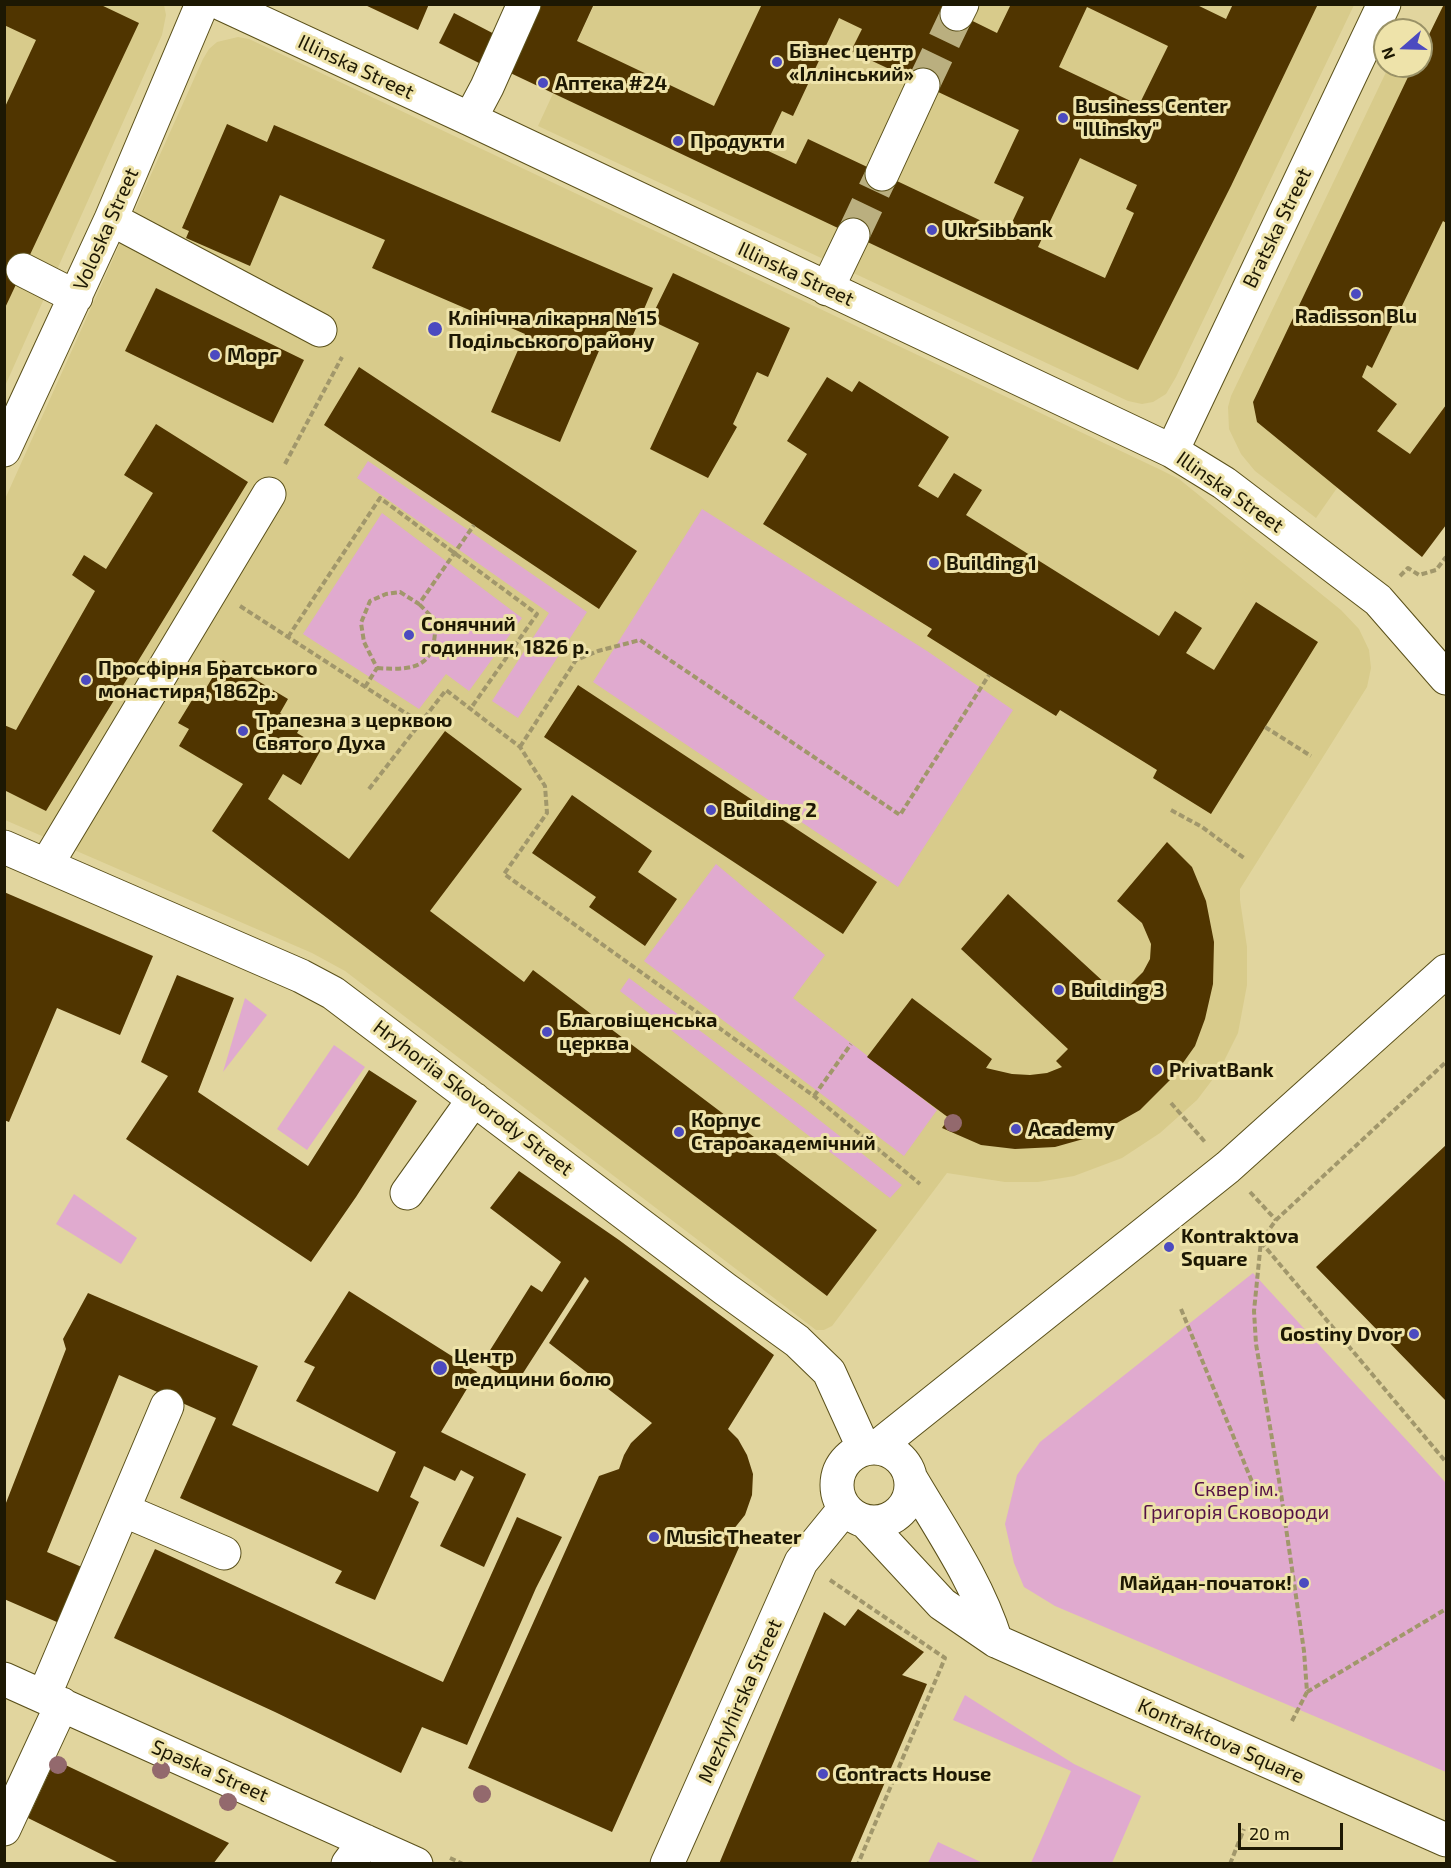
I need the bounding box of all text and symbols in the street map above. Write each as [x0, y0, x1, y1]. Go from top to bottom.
north arrow [1373, 18, 1433, 78]
street label: Illinska Street [294, 30, 418, 104]
place label: Бізнес центр «Іллінський» [789, 39, 914, 86]
text: N [1377, 45, 1398, 62]
marker: Бізнес центр «Іллінський» [770, 55, 784, 69]
place label: Аптека #24 [555, 71, 667, 95]
marker: Аптека #24 [536, 76, 550, 90]
place label: Business Center "Illinsky" [1075, 94, 1228, 141]
marker: Business Center "Illinsky" [1056, 111, 1070, 125]
place label: Продукти [690, 129, 785, 153]
marker: Продукти [671, 134, 685, 148]
street label: Voloska Street [68, 164, 144, 294]
street label: Bratska Street [1238, 164, 1316, 292]
place label: UkrSibbank [944, 218, 1053, 242]
marker: UkrSibbank [925, 223, 939, 237]
street label: Illinska Street [734, 237, 858, 311]
marker: Radisson Blu [1349, 287, 1363, 301]
place label: Radisson Blu [1295, 304, 1417, 328]
place label: Клінічна лікарня №15 Подільського району [448, 306, 657, 353]
marker: Клінічна лікарня №15 Подільського району [426, 320, 444, 338]
place label: Морг [227, 343, 279, 367]
marker: Морг [208, 348, 222, 362]
street label: Illinska Street [1172, 446, 1288, 538]
place label: Building 1 [946, 551, 1037, 575]
marker: Building 1 [927, 556, 941, 570]
place label: Сонячний годинник, 1826 р. [421, 612, 589, 659]
marker: Сонячний годинник, 1826 р. [402, 628, 416, 642]
place label: Просфірня Братського монастиря, 1862р. [98, 656, 318, 703]
marker: Просфірня Братського монастиря, 1862р. [79, 673, 93, 687]
place label: Трапезна з церквою Святого Духа [255, 708, 452, 755]
marker: Трапезна з церквою Святого Духа [236, 724, 250, 738]
place label: Building 2 [723, 798, 817, 822]
marker: Building 2 [704, 803, 718, 817]
place label: Building 3 [1071, 978, 1164, 1002]
marker: Building 3 [1052, 983, 1066, 997]
place label: Благовіщенська церква [559, 1008, 718, 1055]
street label: Hryhoriia Skovorody Street [368, 1015, 578, 1181]
marker: Благовіщенська церква [540, 1025, 554, 1039]
place label: PrivatBank [1169, 1058, 1274, 1082]
marker: PrivatBank [1150, 1063, 1164, 1077]
place label: Корпус Староакадемічний [691, 1108, 876, 1155]
place label: Academy [1028, 1117, 1115, 1141]
marker: Academy [1009, 1122, 1023, 1136]
marker: Корпус Староакадемічний [672, 1125, 686, 1139]
place label: Kontraktova Square [1181, 1224, 1299, 1271]
marker: Kontraktova Square [1162, 1240, 1176, 1254]
place label: Gostiny Dvor [1280, 1322, 1402, 1346]
marker: Gostiny Dvor [1407, 1327, 1421, 1341]
place label: Центр медицини болю [454, 1344, 611, 1391]
marker: Центр медицини болю [431, 1359, 449, 1377]
park label: Сквер ім. Григорія Сковороди [1143, 1477, 1329, 1524]
place label: Music Theater [666, 1525, 802, 1549]
marker: Music Theater [647, 1530, 661, 1544]
place label: Майдан-початок! [1120, 1571, 1292, 1595]
marker: Майдан-початок! [1297, 1576, 1311, 1590]
street label: Mezhyhirska Street [693, 1615, 787, 1787]
street label: Kontraktova Square [1134, 1694, 1308, 1788]
street label: Spaska Street [148, 1735, 272, 1807]
place label: Contracts House [835, 1762, 991, 1786]
marker: Contracts House [816, 1767, 830, 1781]
scale bar [1241, 1811, 1346, 1849]
text: 20 m [1249, 1822, 1290, 1844]

